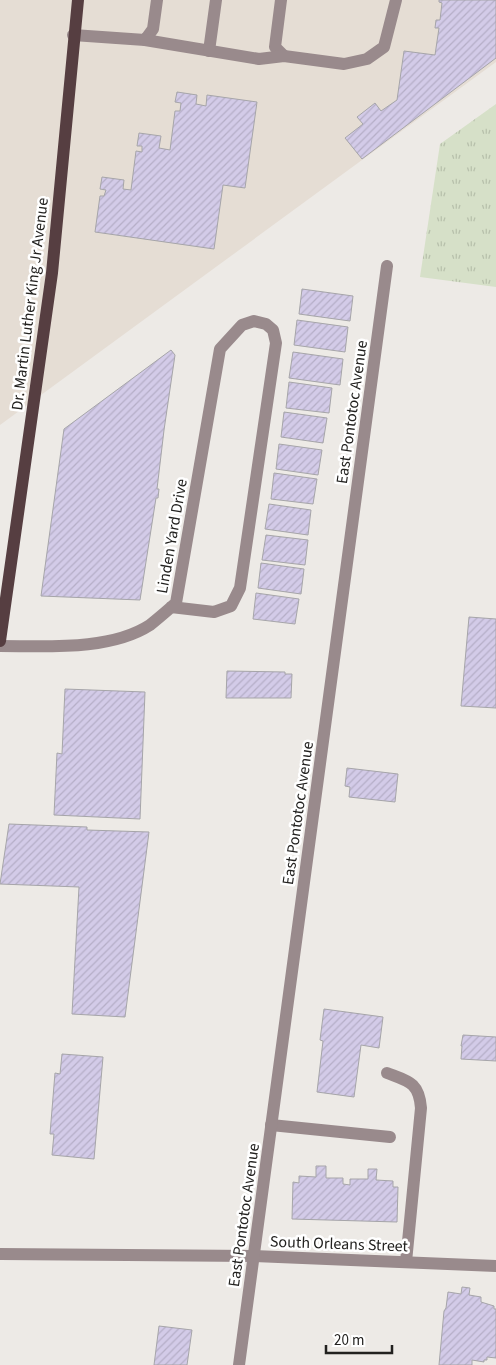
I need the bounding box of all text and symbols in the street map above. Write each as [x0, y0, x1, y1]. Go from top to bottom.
street label: Dr. Martin Luther King Jr Avenue [6, 196, 54, 412]
street label: East Pontotoc Avenue [331, 339, 373, 485]
street label: Linden Yard Drive [151, 477, 193, 595]
street label: East Pontotoc Avenue [277, 740, 319, 886]
street label: East Pontotoc Avenue [223, 1142, 265, 1288]
street label: South Orleans Street [270, 1231, 409, 1257]
scale bar [326, 1322, 392, 1354]
text: 20 m [334, 1330, 364, 1351]

